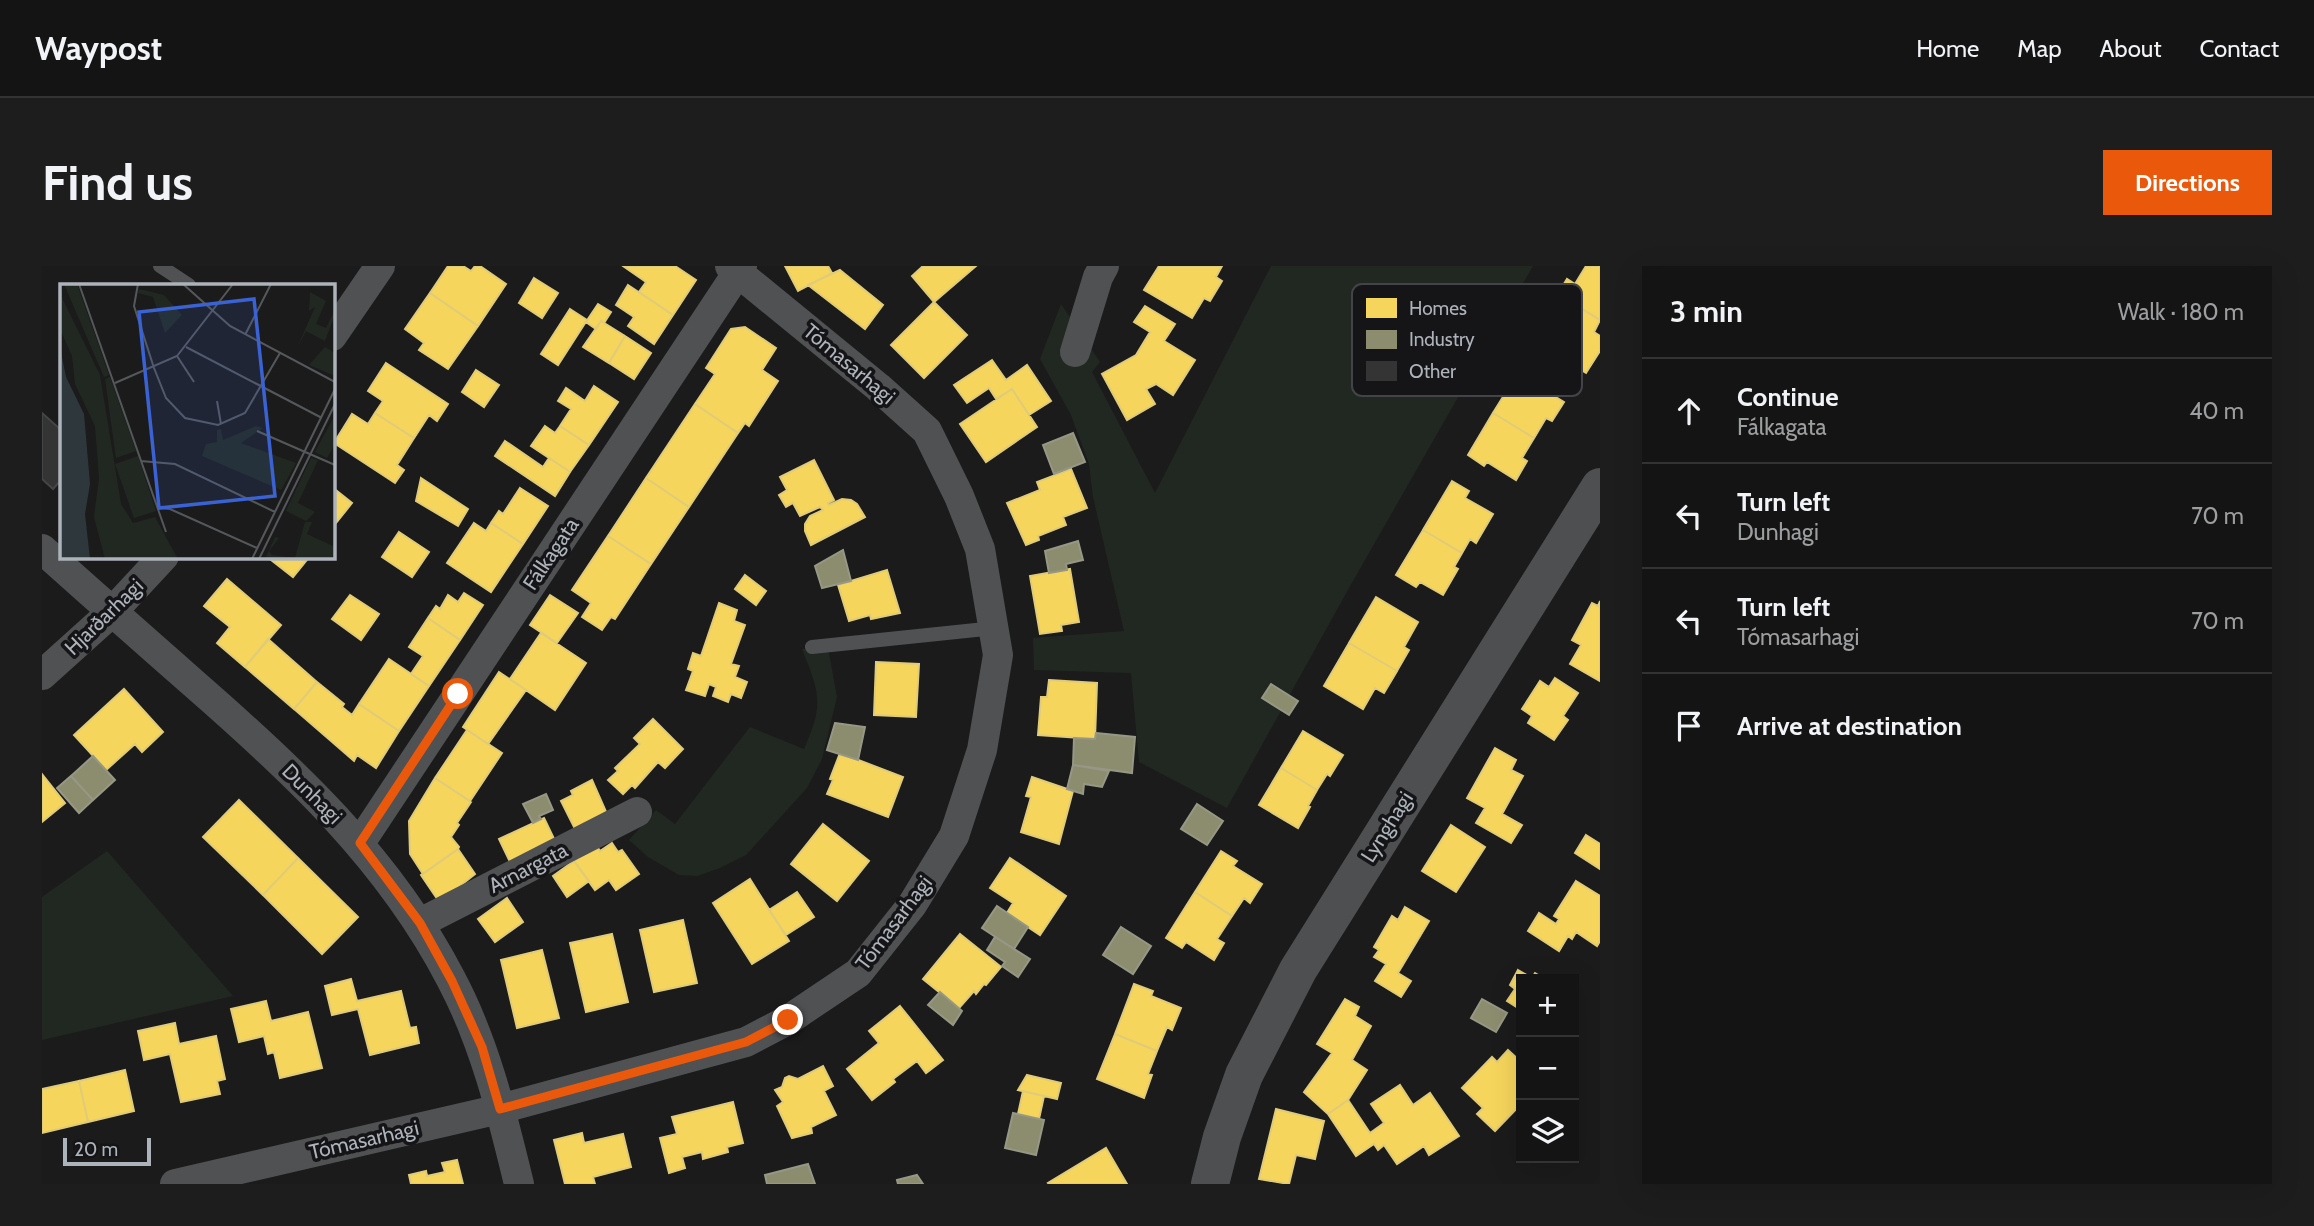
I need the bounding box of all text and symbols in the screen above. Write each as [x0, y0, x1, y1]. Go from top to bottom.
text: Waypost [35, 28, 162, 68]
text: Home [1916, 34, 1979, 63]
text: Map [2017, 34, 2062, 63]
text: About [2100, 34, 2162, 63]
text: Contact [2200, 34, 2279, 63]
button: Directions [2103, 150, 2272, 215]
text: Find us [42, 153, 193, 212]
inset map [60, 284, 334, 558]
legend [1352, 284, 1582, 396]
text: 3 min [1670, 293, 1743, 330]
text: Homes [1409, 297, 1467, 320]
text: Walk · 180 m [2118, 298, 2244, 326]
street label: Tómasarhagi [798, 318, 900, 409]
text: Industry [1409, 328, 1475, 351]
text: Other [1409, 360, 1456, 383]
text: Continue [1737, 381, 1839, 413]
icon: ahead [1670, 392, 1708, 430]
text: 40 m [2189, 397, 2244, 425]
text: Fálkagata [1737, 413, 1826, 441]
text: Turn left [1737, 486, 1830, 518]
icon: left [1670, 497, 1708, 535]
text: 70 m [2191, 502, 2244, 530]
street label: Fálkagata [517, 513, 584, 595]
text: Dunhagi [1737, 518, 1819, 546]
street label: Hjarðarhagi [59, 573, 149, 661]
text: Turn left [1737, 591, 1830, 623]
icon: left [1670, 602, 1708, 640]
text: 70 m [2191, 607, 2244, 635]
text: Tómasarhagi [1737, 623, 1859, 651]
route start [442, 678, 473, 709]
icon: arrive [1670, 707, 1708, 745]
text: Arrive at destination [1737, 710, 1962, 742]
street label: Dunhagi [277, 758, 348, 829]
street label: Lynghagi [1355, 787, 1418, 867]
street label: Arnargata [484, 837, 571, 898]
street label: Tómasarhagi [850, 871, 937, 975]
map controls [1516, 974, 1579, 1163]
button: + [1516, 974, 1579, 1037]
route end [772, 1004, 803, 1035]
button: − [1516, 1037, 1579, 1100]
button: layers [1516, 1100, 1579, 1163]
street label: Tómasarhagi [307, 1115, 421, 1164]
scale bar [63, 1135, 150, 1167]
text: 20 m [74, 1138, 118, 1161]

